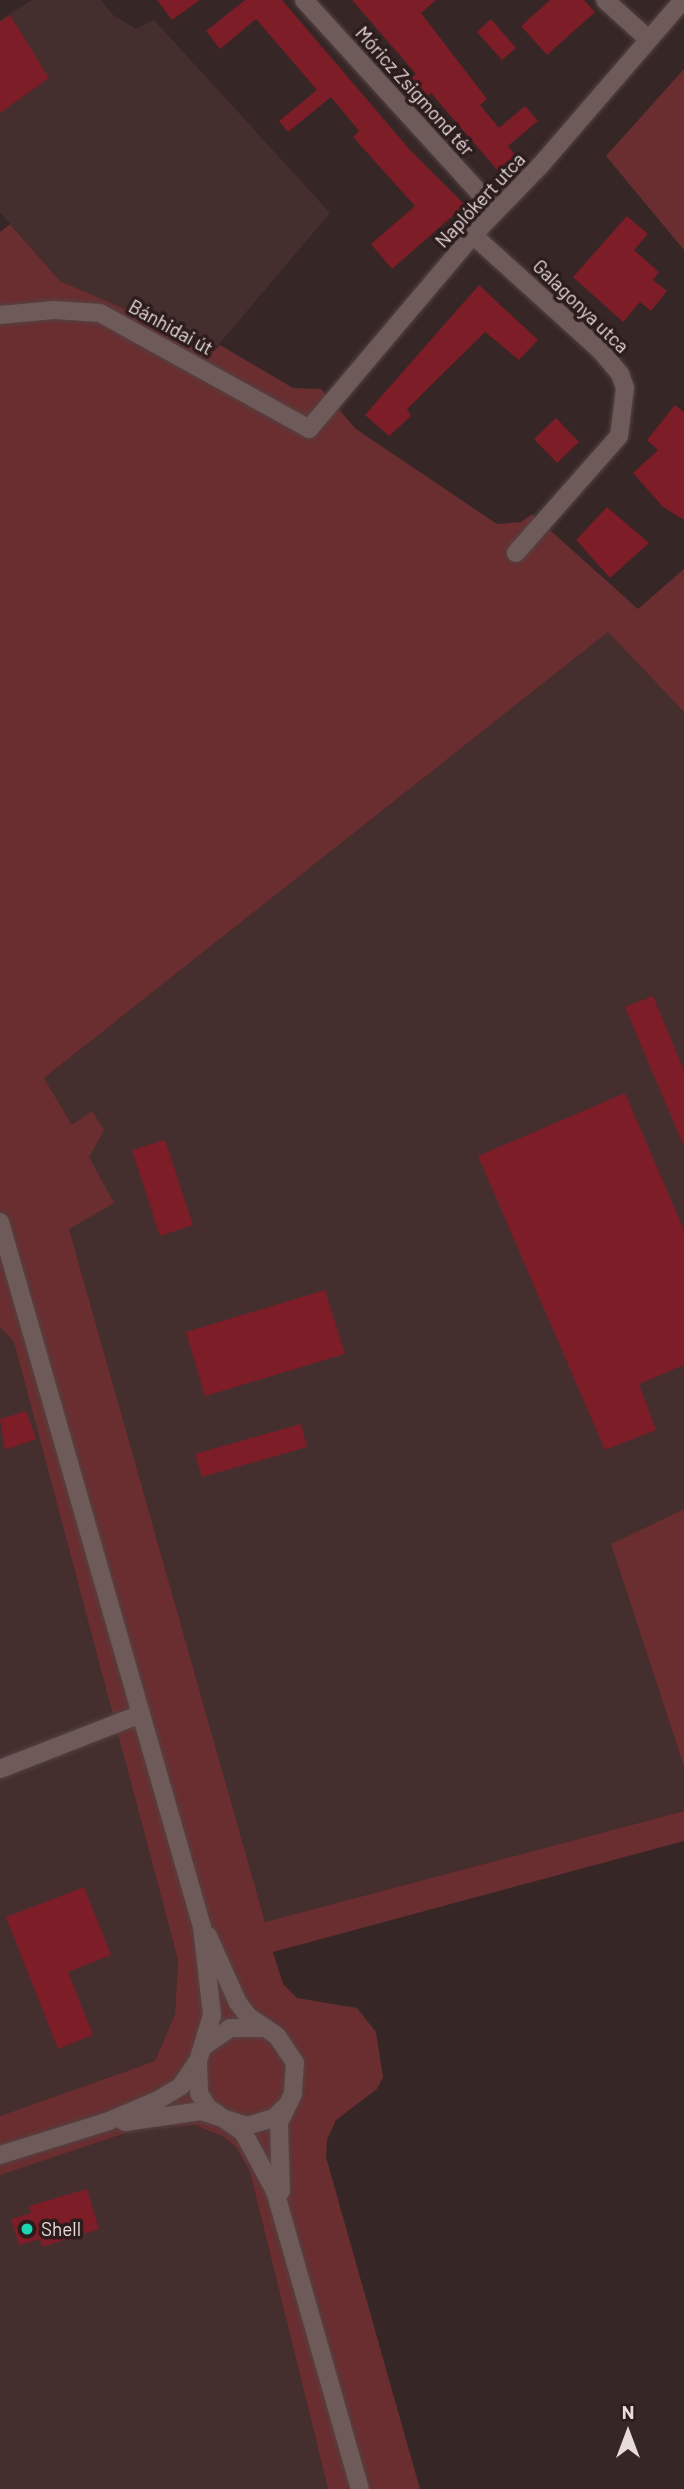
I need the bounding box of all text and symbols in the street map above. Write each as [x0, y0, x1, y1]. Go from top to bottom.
street label: Móricz Zsigmond tér [351, 22, 479, 160]
street label: Naplókert utca [430, 148, 530, 252]
street label: Galagonya utca [528, 255, 634, 357]
street label: Bánhidai út [125, 295, 217, 359]
place label: Shell [41, 2218, 81, 2240]
marker: Shell [19, 2221, 35, 2237]
north arrow [593, 2398, 663, 2468]
text: N [622, 2400, 634, 2423]

